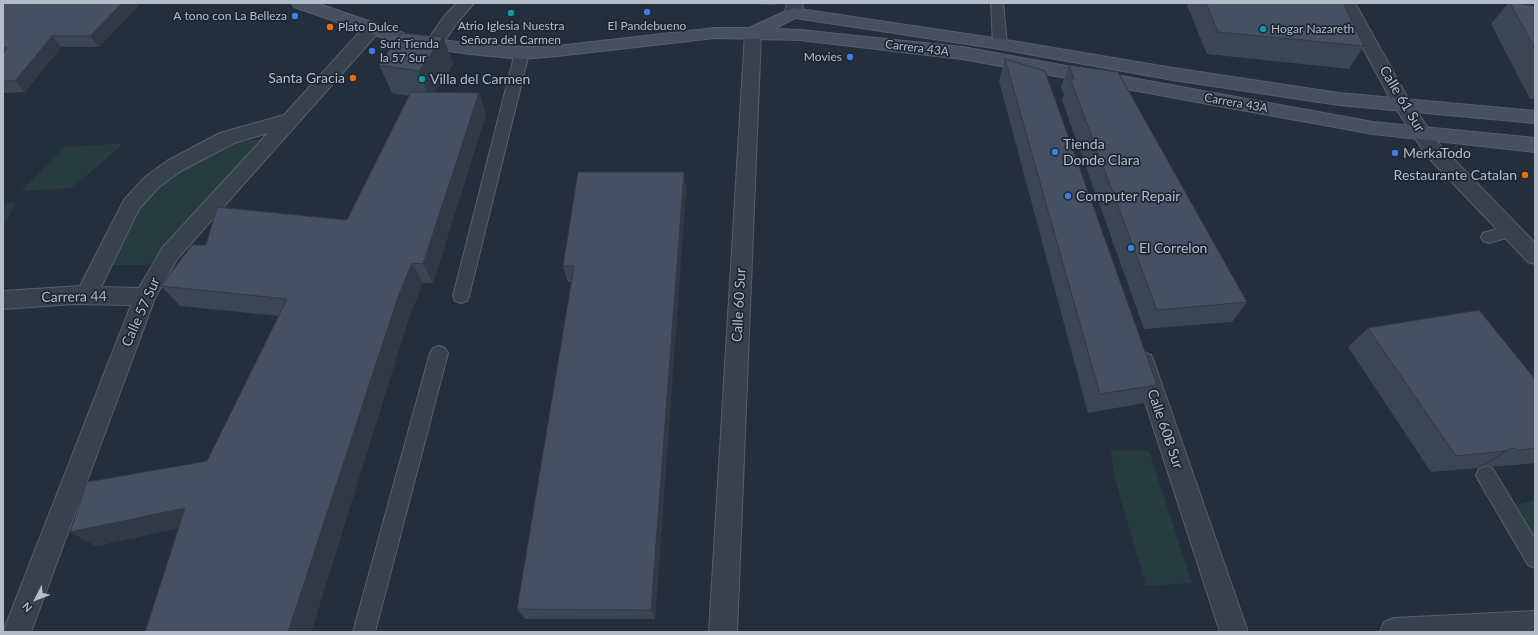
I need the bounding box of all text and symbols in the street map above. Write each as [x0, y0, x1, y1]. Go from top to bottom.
marker: El Pandebueno [642, 7, 652, 17]
marker: Atrio Iglesia Nuestra Señora del Carmen [506, 8, 516, 18]
place label: A tono con La Belleza [173, 9, 287, 23]
marker: A tono con La Belleza [290, 11, 300, 21]
place label: Atrio Iglesia Nuestra Señora del Carmen [458, 19, 564, 47]
place label: El Pandebueno [608, 19, 686, 33]
place label: Plato Dulce [338, 20, 399, 34]
marker: Plato Dulce [325, 22, 335, 32]
place label: Hogar Nazareth [1271, 22, 1354, 36]
marker: Hogar Nazareth [1258, 24, 1268, 34]
place label: Suri Tienda la 57 Sur [380, 37, 439, 65]
street label: Carrera 43A [884, 37, 950, 59]
marker: Suri Tienda la 57 Sur [367, 46, 377, 56]
place label: Movies [804, 50, 842, 64]
marker: Movies [845, 52, 855, 62]
street label: Calle 61 Sur [1376, 63, 1428, 135]
place label: Santa Gracia [268, 70, 345, 86]
place label: Villa del Carmen [430, 71, 530, 87]
marker: Santa Gracia [348, 73, 358, 83]
marker: Villa del Carmen [417, 74, 427, 84]
street label: Carrera 43A [1203, 90, 1269, 116]
place label: Tienda Donde Clara [1063, 136, 1140, 168]
place label: MerkaTodo [1403, 145, 1471, 161]
marker: Tienda Donde Clara [1050, 147, 1060, 157]
marker: MerkaTodo [1390, 148, 1400, 158]
place label: Restaurante Catalan [1394, 167, 1517, 183]
marker: Restaurante Catalan [1520, 170, 1530, 180]
place label: Computer Repair [1076, 188, 1180, 204]
marker: Computer Repair [1063, 191, 1073, 201]
place label: El Correlon [1139, 240, 1207, 256]
marker: El Correlon [1126, 243, 1136, 253]
street label: Calle 60 Sur [729, 268, 749, 342]
street label: Calle 57 Sur [118, 275, 164, 349]
street label: Carrera 44 [41, 288, 107, 306]
street label: Calle 60B Sur [1144, 387, 1186, 471]
north arrow [16, 579, 56, 619]
text: N [19, 600, 34, 615]

